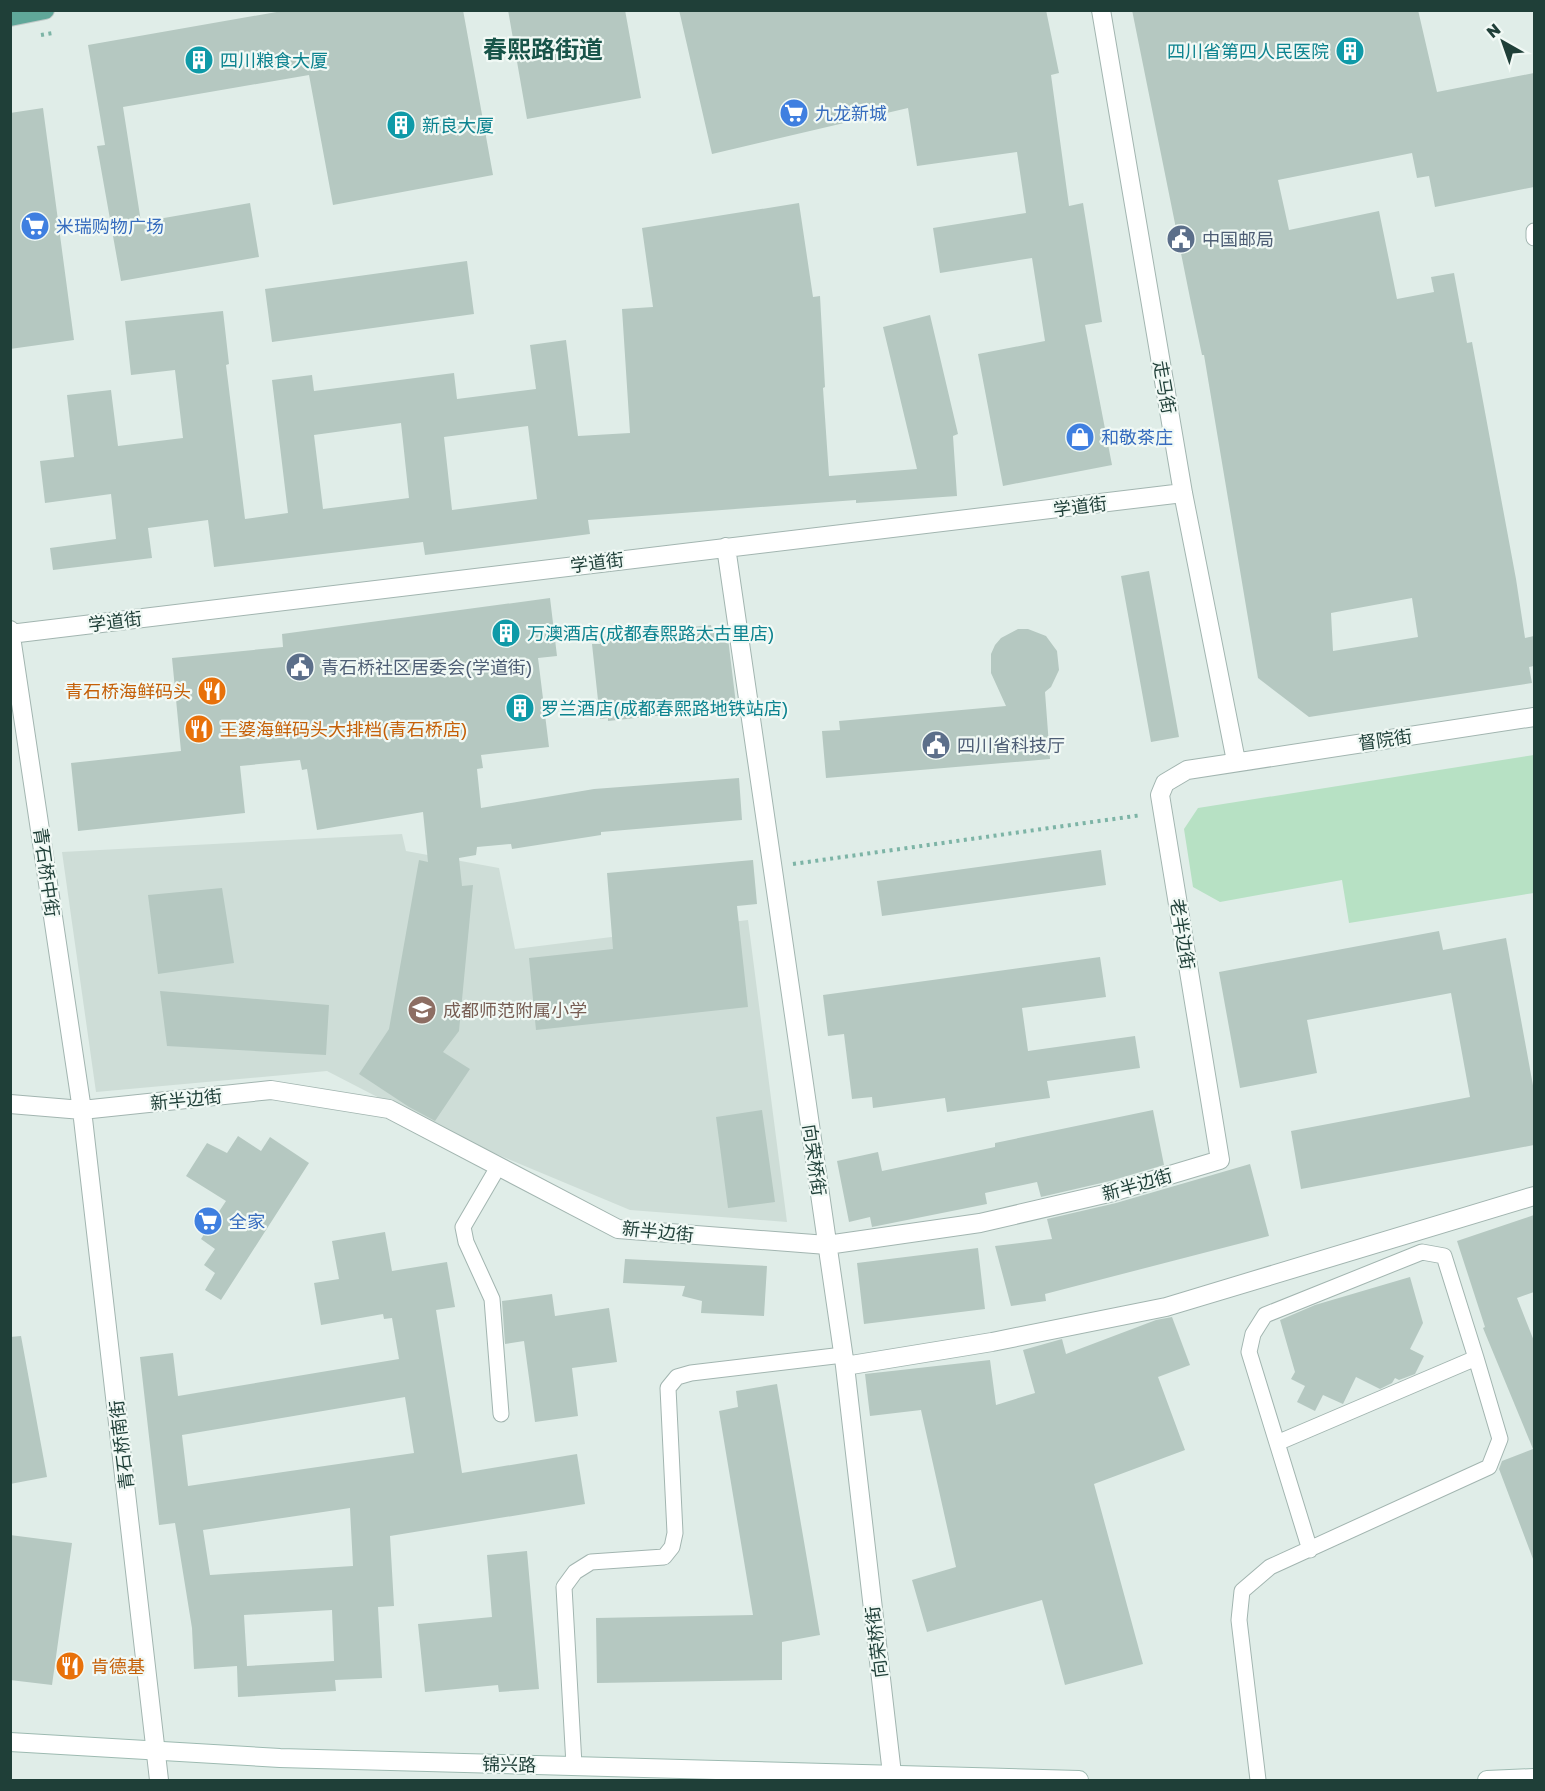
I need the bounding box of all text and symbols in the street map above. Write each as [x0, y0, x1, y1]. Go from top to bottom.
north arrow [1473, 12, 1533, 72]
text: N [1482, 19, 1504, 42]
district label: 春熙路街道 [483, 34, 603, 63]
building icon: 四川省第四人民医院 [1334, 35, 1366, 67]
place label: 四川省第四人民医院 [1167, 40, 1329, 62]
building icon: 四川粮食大厦 [183, 44, 215, 76]
place label: 四川粮食大厦 [220, 49, 328, 71]
supermarket icon: 九龙新城 [778, 97, 810, 129]
place label: 九龙新城 [815, 102, 887, 124]
building icon: 新良大厦 [385, 109, 417, 141]
place label: 新良大厦 [422, 114, 494, 136]
supermarket icon: 米瑞购物广场 [19, 210, 51, 242]
place label: 米瑞购物广场 [56, 215, 164, 237]
public building icon: 中国邮局 [1165, 223, 1197, 255]
place label: 中国邮局 [1202, 228, 1274, 250]
street label: 走马街 [1149, 359, 1181, 415]
shop icon: 和敬茶庄 [1064, 421, 1096, 453]
place label: 和敬茶庄 [1101, 426, 1173, 448]
street label: 学道街 [1052, 492, 1108, 520]
street label: 学道街 [569, 548, 625, 576]
street label: 学道街 [87, 607, 143, 635]
building icon: 万澳酒店(成都春熙路太古里店) [490, 617, 522, 649]
place label: 万澳酒店(成都春熙路太古里店) [527, 622, 775, 644]
public building icon: 青石桥社区居委会(学道街) [284, 651, 316, 683]
place label: 青石桥社区居委会(学道街) [321, 656, 533, 678]
restaurant icon: 青石桥海鲜码头 [196, 675, 228, 707]
place label: 青石桥海鲜码头 [65, 680, 191, 702]
building icon: 罗兰酒店(成都春熙路地铁站店) [504, 692, 536, 724]
place label: 罗兰酒店(成都春熙路地铁站店) [541, 697, 789, 719]
restaurant icon: 王婆海鲜码头大排档(青石桥店) [183, 713, 215, 745]
place label: 王婆海鲜码头大排档(青石桥店) [220, 718, 468, 740]
street label: 督院街 [1357, 724, 1413, 754]
public building icon: 四川省科技厅 [920, 729, 952, 761]
place label: 四川省科技厅 [957, 734, 1065, 756]
street label: 青石桥中街 [30, 826, 64, 918]
street label: 老半边街 [1167, 897, 1199, 971]
school or university icon: 成都师范附属小学 [406, 994, 438, 1026]
place label: 成都师范附属小学 [443, 999, 587, 1021]
street label: 新半边街 [149, 1084, 223, 1114]
street label: 向荣桥街 [799, 1123, 831, 1197]
street label: 新半边街 [1099, 1164, 1175, 1204]
supermarket icon: 全家 [192, 1205, 224, 1237]
place label: 全家 [229, 1210, 265, 1232]
street label: 新半边街 [621, 1216, 695, 1246]
street label: 青石桥南街 [105, 1399, 137, 1491]
street label: 向荣桥街 [861, 1605, 891, 1679]
restaurant icon: 肯德基 [54, 1650, 86, 1682]
place label: 肯德基 [91, 1655, 145, 1677]
street label: 锦兴路 [482, 1753, 536, 1775]

